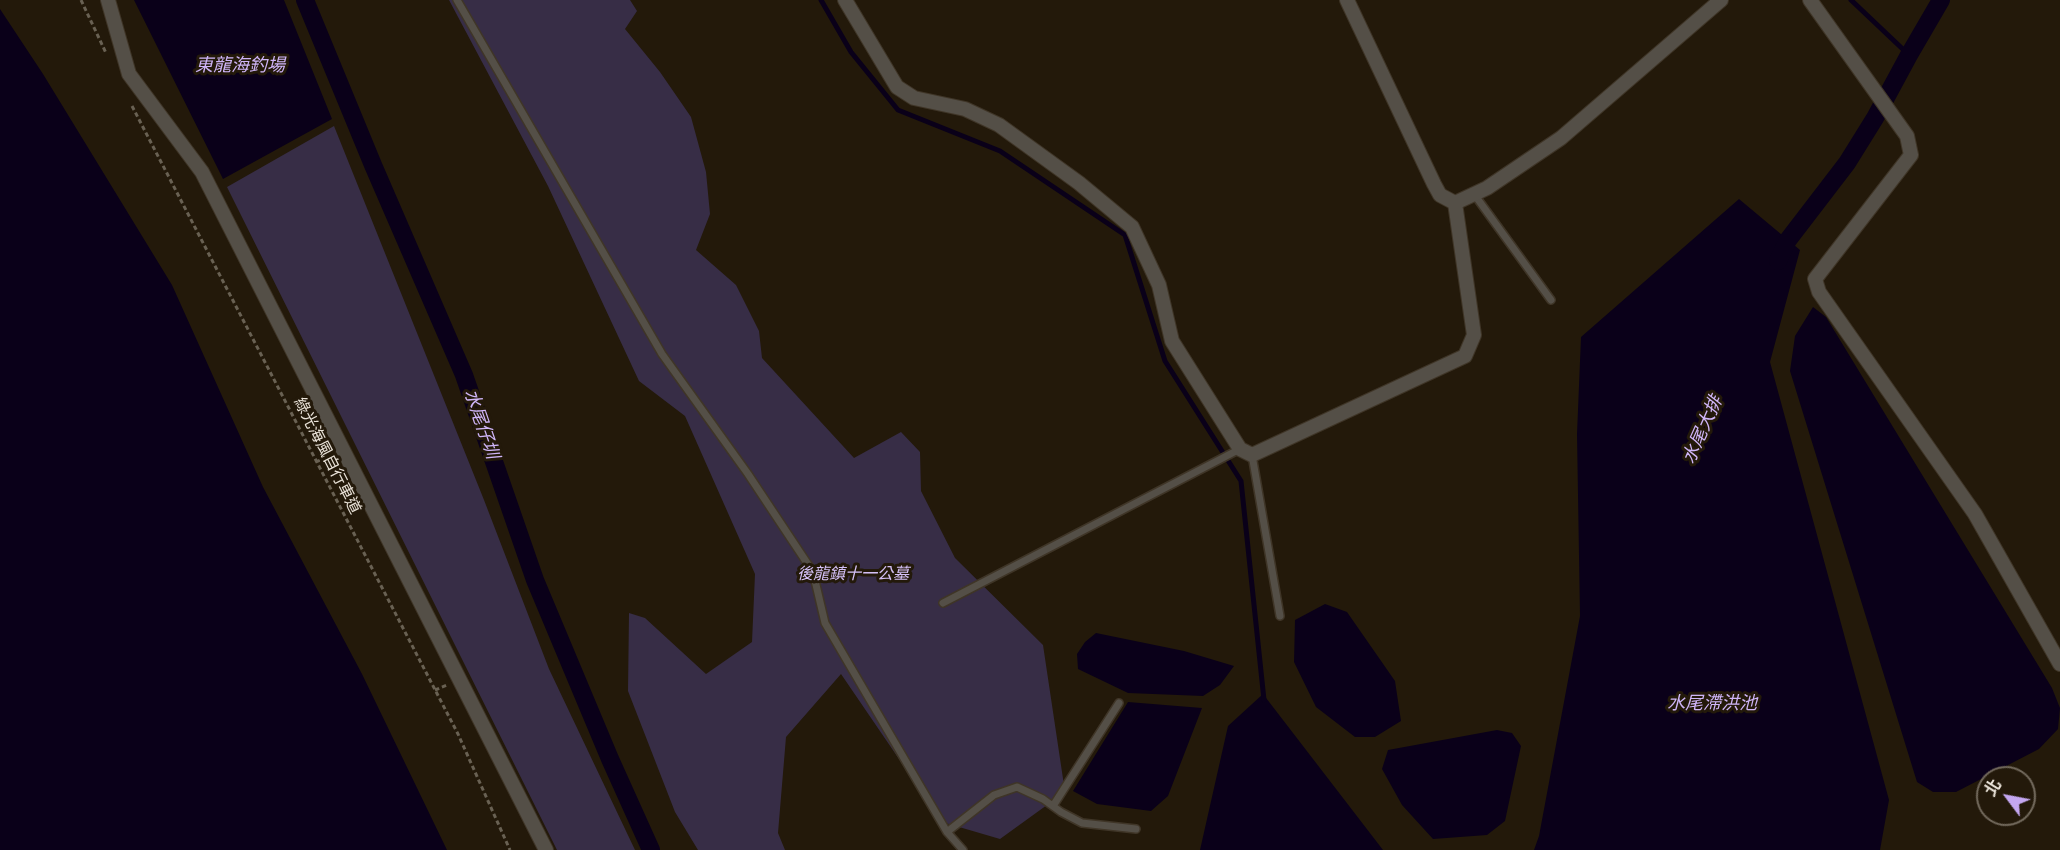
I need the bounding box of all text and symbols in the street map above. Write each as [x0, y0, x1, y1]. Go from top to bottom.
water label: 東龍海釣場 [195, 55, 285, 77]
water label: 水尾仔圳 [459, 386, 503, 462]
water label: 水尾大排 [1678, 393, 1728, 467]
street label: 綠光海風自行車道 [289, 395, 365, 517]
park label: 後龍鎮十一公墓 [797, 564, 909, 584]
water label: 水尾滯洪池 [1667, 693, 1757, 715]
north arrow [1976, 766, 2036, 826]
text: 北 [1979, 775, 2006, 800]

